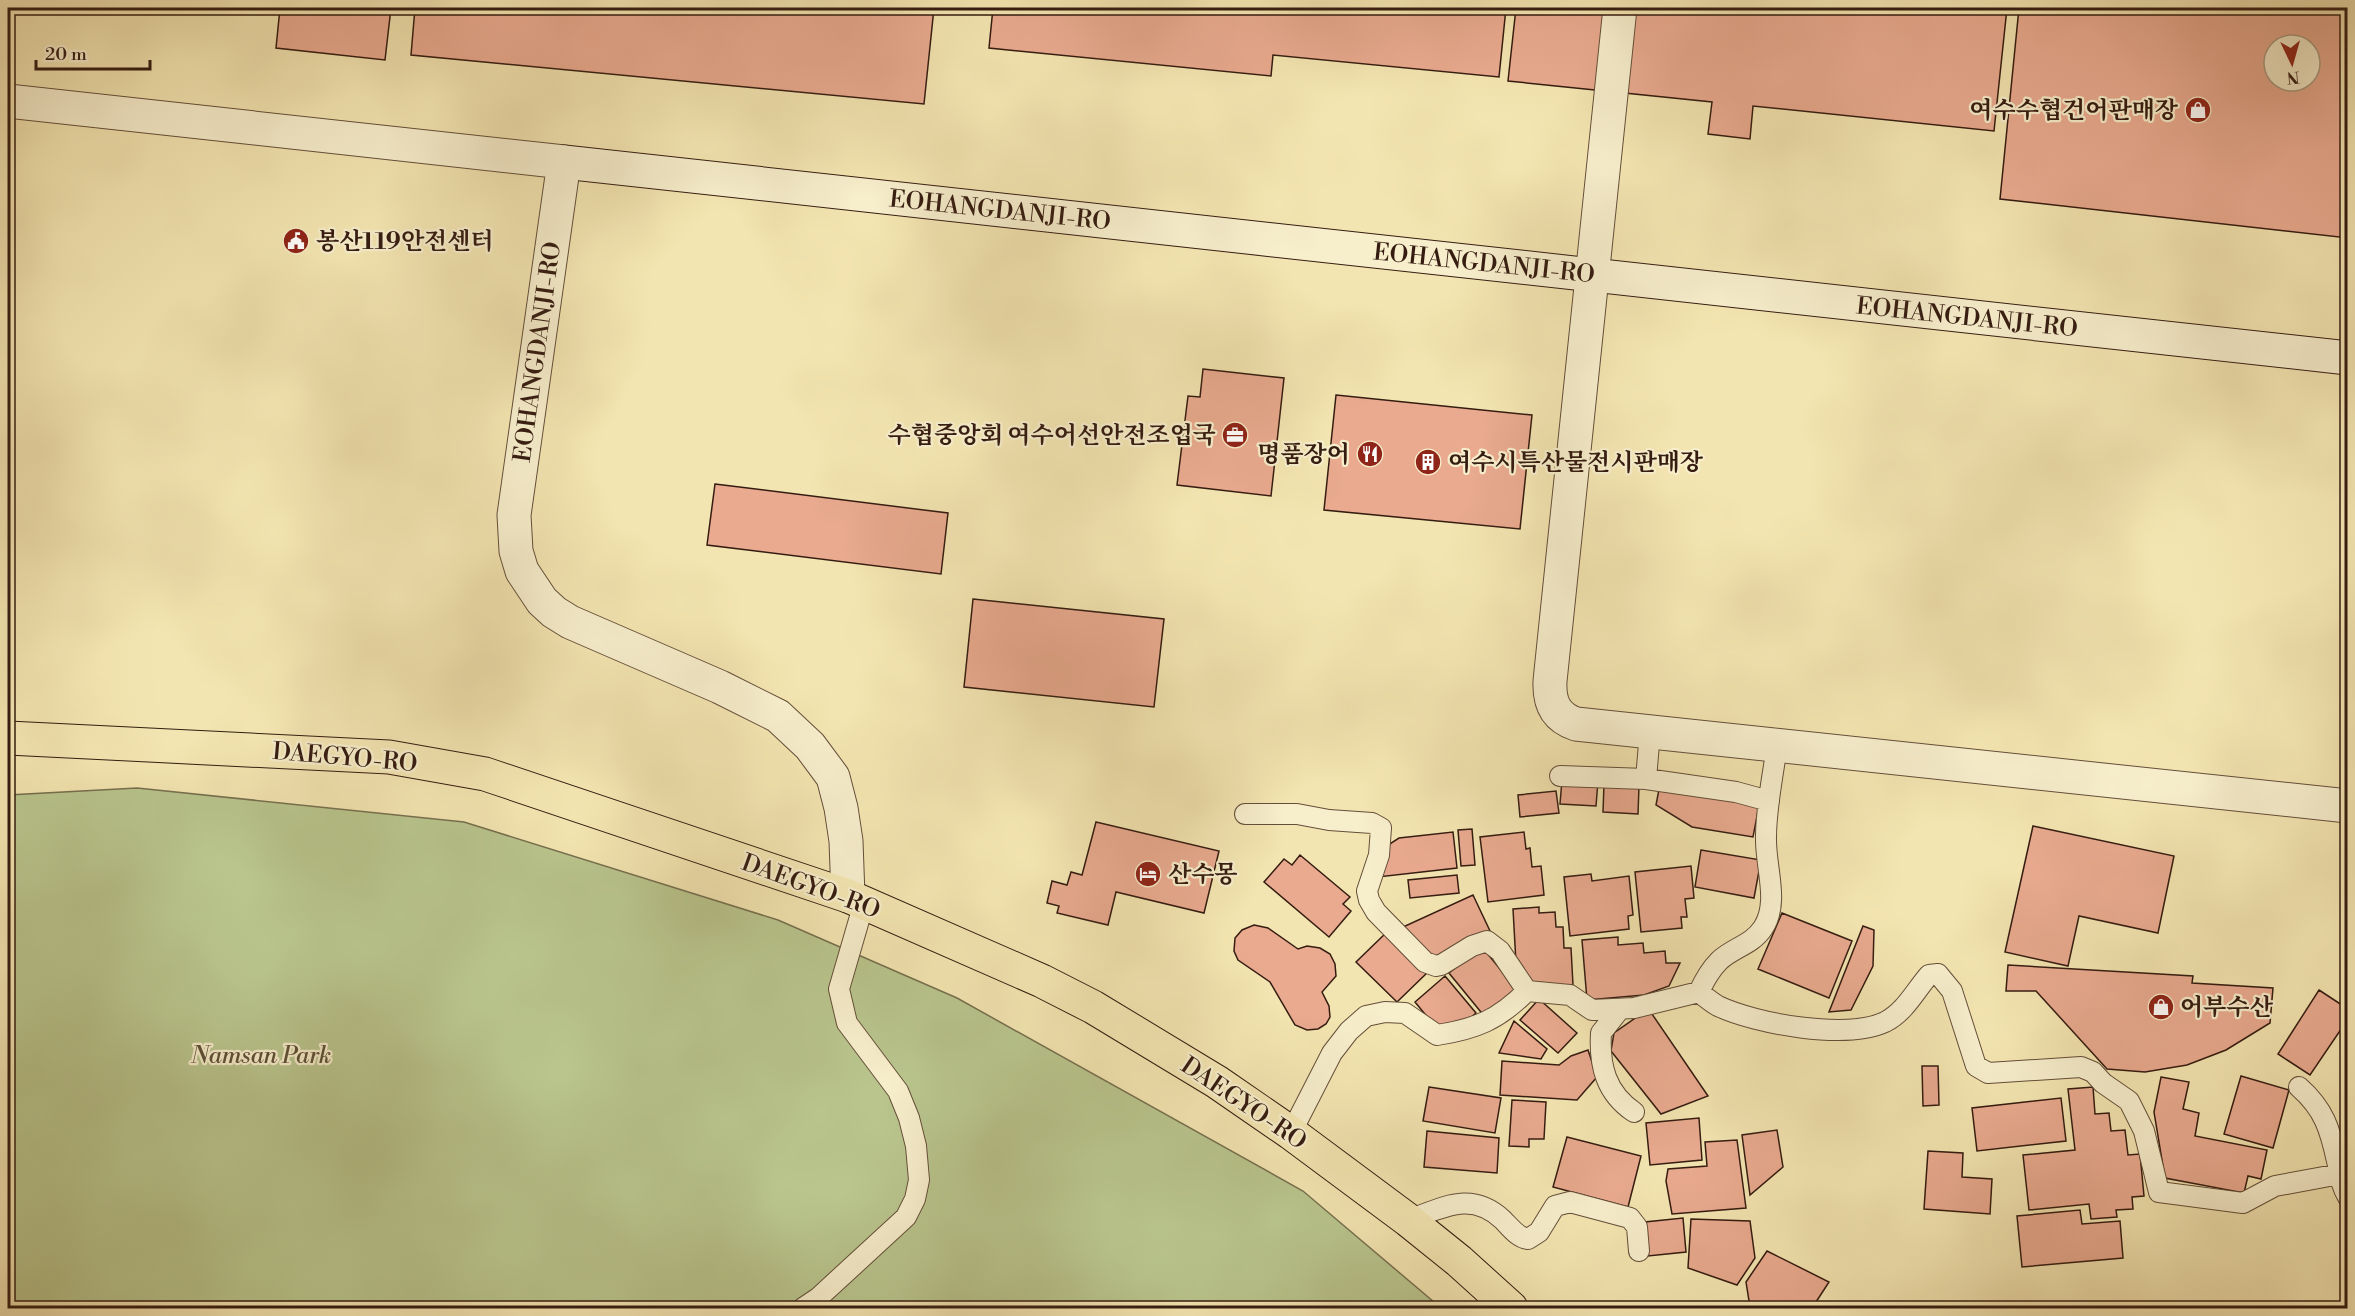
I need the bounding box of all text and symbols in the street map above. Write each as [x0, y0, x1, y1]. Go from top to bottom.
scale bar [36, 33, 150, 71]
north arrow [2262, 33, 2322, 93]
text: 20 m [45, 43, 87, 66]
text: N [2286, 66, 2300, 87]
shop icon: 여수수협건어판매장 [2183, 95, 2213, 125]
place label: 여수수협건어판매장 [1969, 96, 2179, 126]
street label: EOHANGDANJI-RO [888, 184, 1112, 238]
public building icon: 봉산119안전센터 [281, 226, 311, 256]
place label: 봉산119안전센터 [316, 227, 494, 257]
street label: EOHANGDANJI-RO [1372, 237, 1596, 291]
street label: EOHANGDANJI-RO [508, 240, 568, 464]
street label: EOHANGDANJI-RO [1855, 291, 2079, 345]
office icon: 수협중앙회 여수어선안전조업국 [1220, 420, 1250, 450]
place label: 수협중앙회 여수어선안전조업국 [888, 421, 1216, 451]
restaurant icon: 명품장어 [1355, 439, 1385, 469]
place label: 명품장어 [1257, 440, 1350, 470]
building icon: 여수시특산물전시판매장 [1413, 447, 1443, 477]
place label: 여수시특산물전시판매장 [1448, 448, 1704, 478]
street label: DAEGYO-RO [271, 737, 419, 779]
street label: DAEGYO-RO [737, 848, 884, 926]
hotel icon: 산수몽 [1133, 859, 1163, 889]
place label: 산수몽 [1168, 860, 1238, 890]
shop icon: 어부수산 [2146, 992, 2176, 1022]
place label: 어부수산 [2180, 993, 2274, 1023]
park label: Namsan Park [190, 1041, 331, 1071]
street label: DAEGYO-RO [1175, 1051, 1312, 1157]

